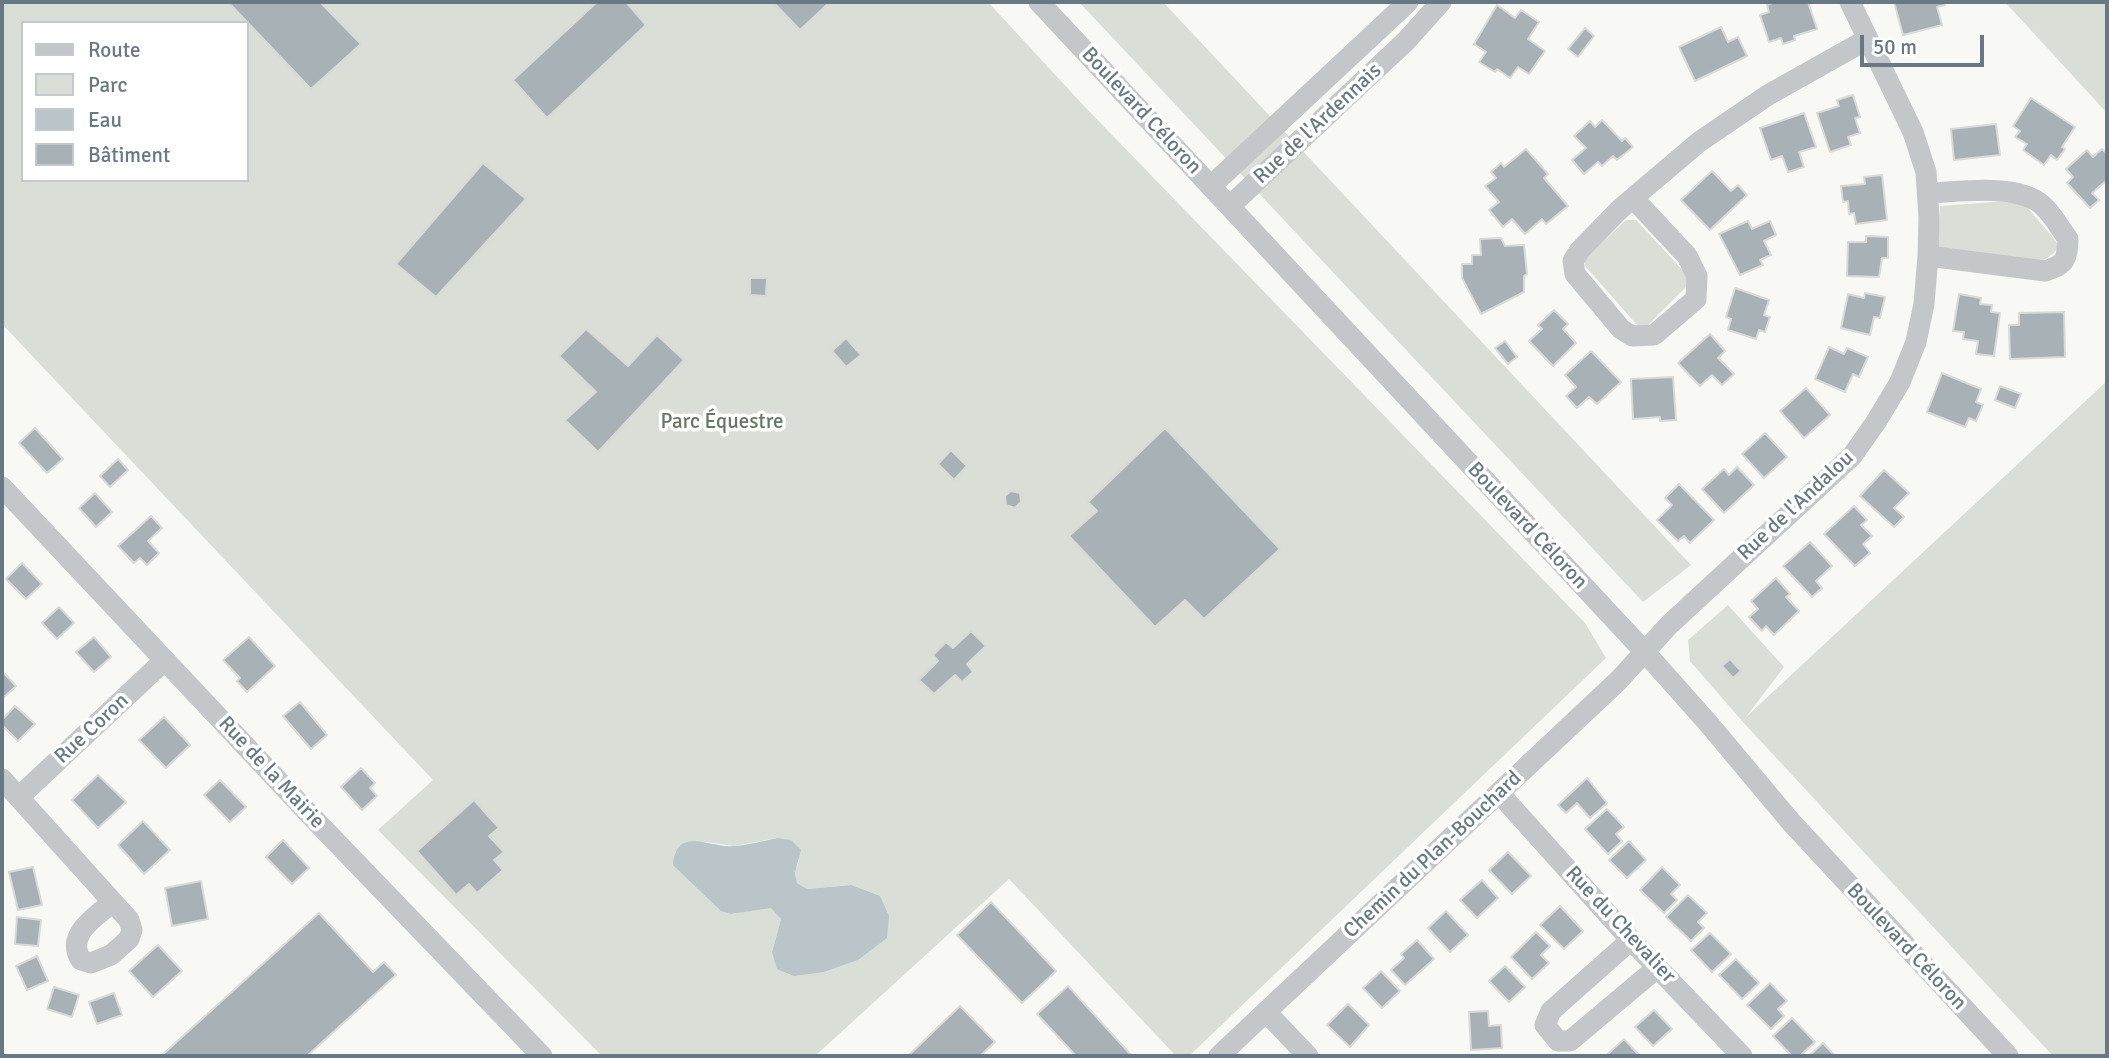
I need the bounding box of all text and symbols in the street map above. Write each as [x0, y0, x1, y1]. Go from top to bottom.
legend [21, 21, 248, 182]
scale bar [1864, 21, 1988, 65]
text: 50 m [1873, 34, 1917, 60]
text: Route [88, 37, 140, 63]
street label: Boulevard Céloron [1076, 42, 1206, 180]
street label: Rue de l'Ardennais [1249, 58, 1387, 190]
text: Parc [88, 72, 127, 98]
text: Eau [88, 107, 122, 133]
text: Bâtiment [88, 142, 170, 168]
park label: Parc Équestre [660, 409, 784, 435]
street label: Rue de l'Andalou [1733, 446, 1859, 566]
street label: Boulevard Céloron [1462, 457, 1592, 595]
street label: Rue Coron [50, 688, 134, 770]
street label: Rue de la Mairie [213, 712, 329, 834]
street label: Chemin du Plan-Bouchard [1339, 766, 1527, 944]
street label: Rue du Chevalier [1559, 861, 1681, 989]
street label: Boulevard Céloron [1841, 878, 1971, 1016]

